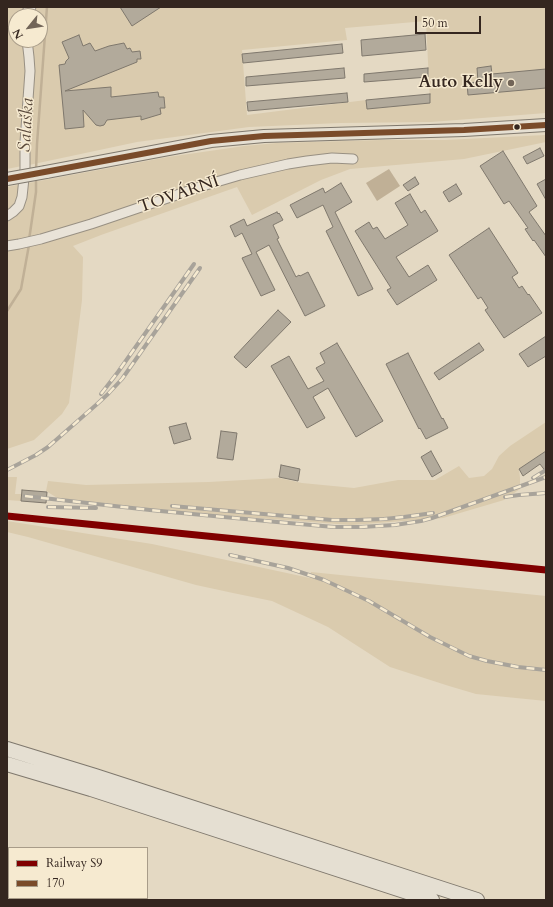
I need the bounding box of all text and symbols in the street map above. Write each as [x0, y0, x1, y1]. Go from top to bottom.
north arrow [8, 8, 48, 48]
scale bar [417, 8, 483, 34]
text: 50 m [422, 15, 448, 31]
text: N [9, 26, 27, 42]
place label: Auto Kelly [419, 73, 503, 93]
marker: Auto Kelly [506, 78, 516, 88]
water label: Salaška [15, 97, 39, 153]
unlabelled marker [512, 122, 522, 132]
street label: TOVÁRNÍ [136, 172, 222, 218]
legend [8, 847, 148, 899]
text: Railway S9 [46, 855, 102, 871]
text: 170 [46, 875, 64, 891]

